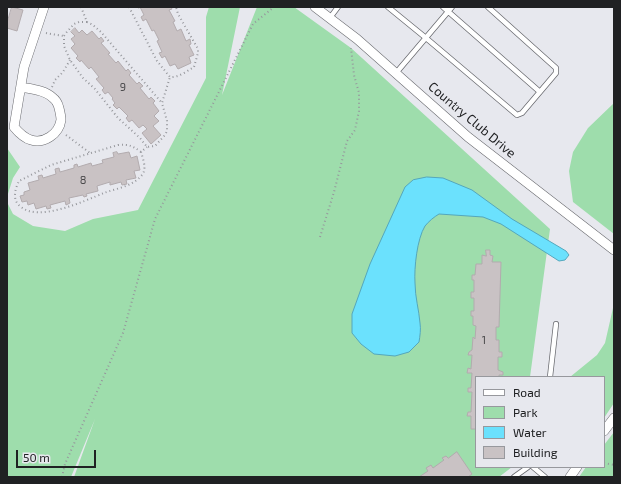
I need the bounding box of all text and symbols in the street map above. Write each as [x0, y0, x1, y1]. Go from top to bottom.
street label: Country Club Drive [425, 79, 519, 161]
house number: 9 [120, 80, 126, 94]
house number: 8 [80, 173, 86, 187]
house number: 1 [482, 333, 486, 347]
legend [475, 376, 605, 468]
text: Road [513, 385, 541, 399]
text: Park [513, 405, 538, 419]
text: Water [513, 425, 547, 439]
scale bar [18, 442, 98, 468]
text: Building [513, 445, 557, 459]
text: 50 m [23, 450, 50, 464]

